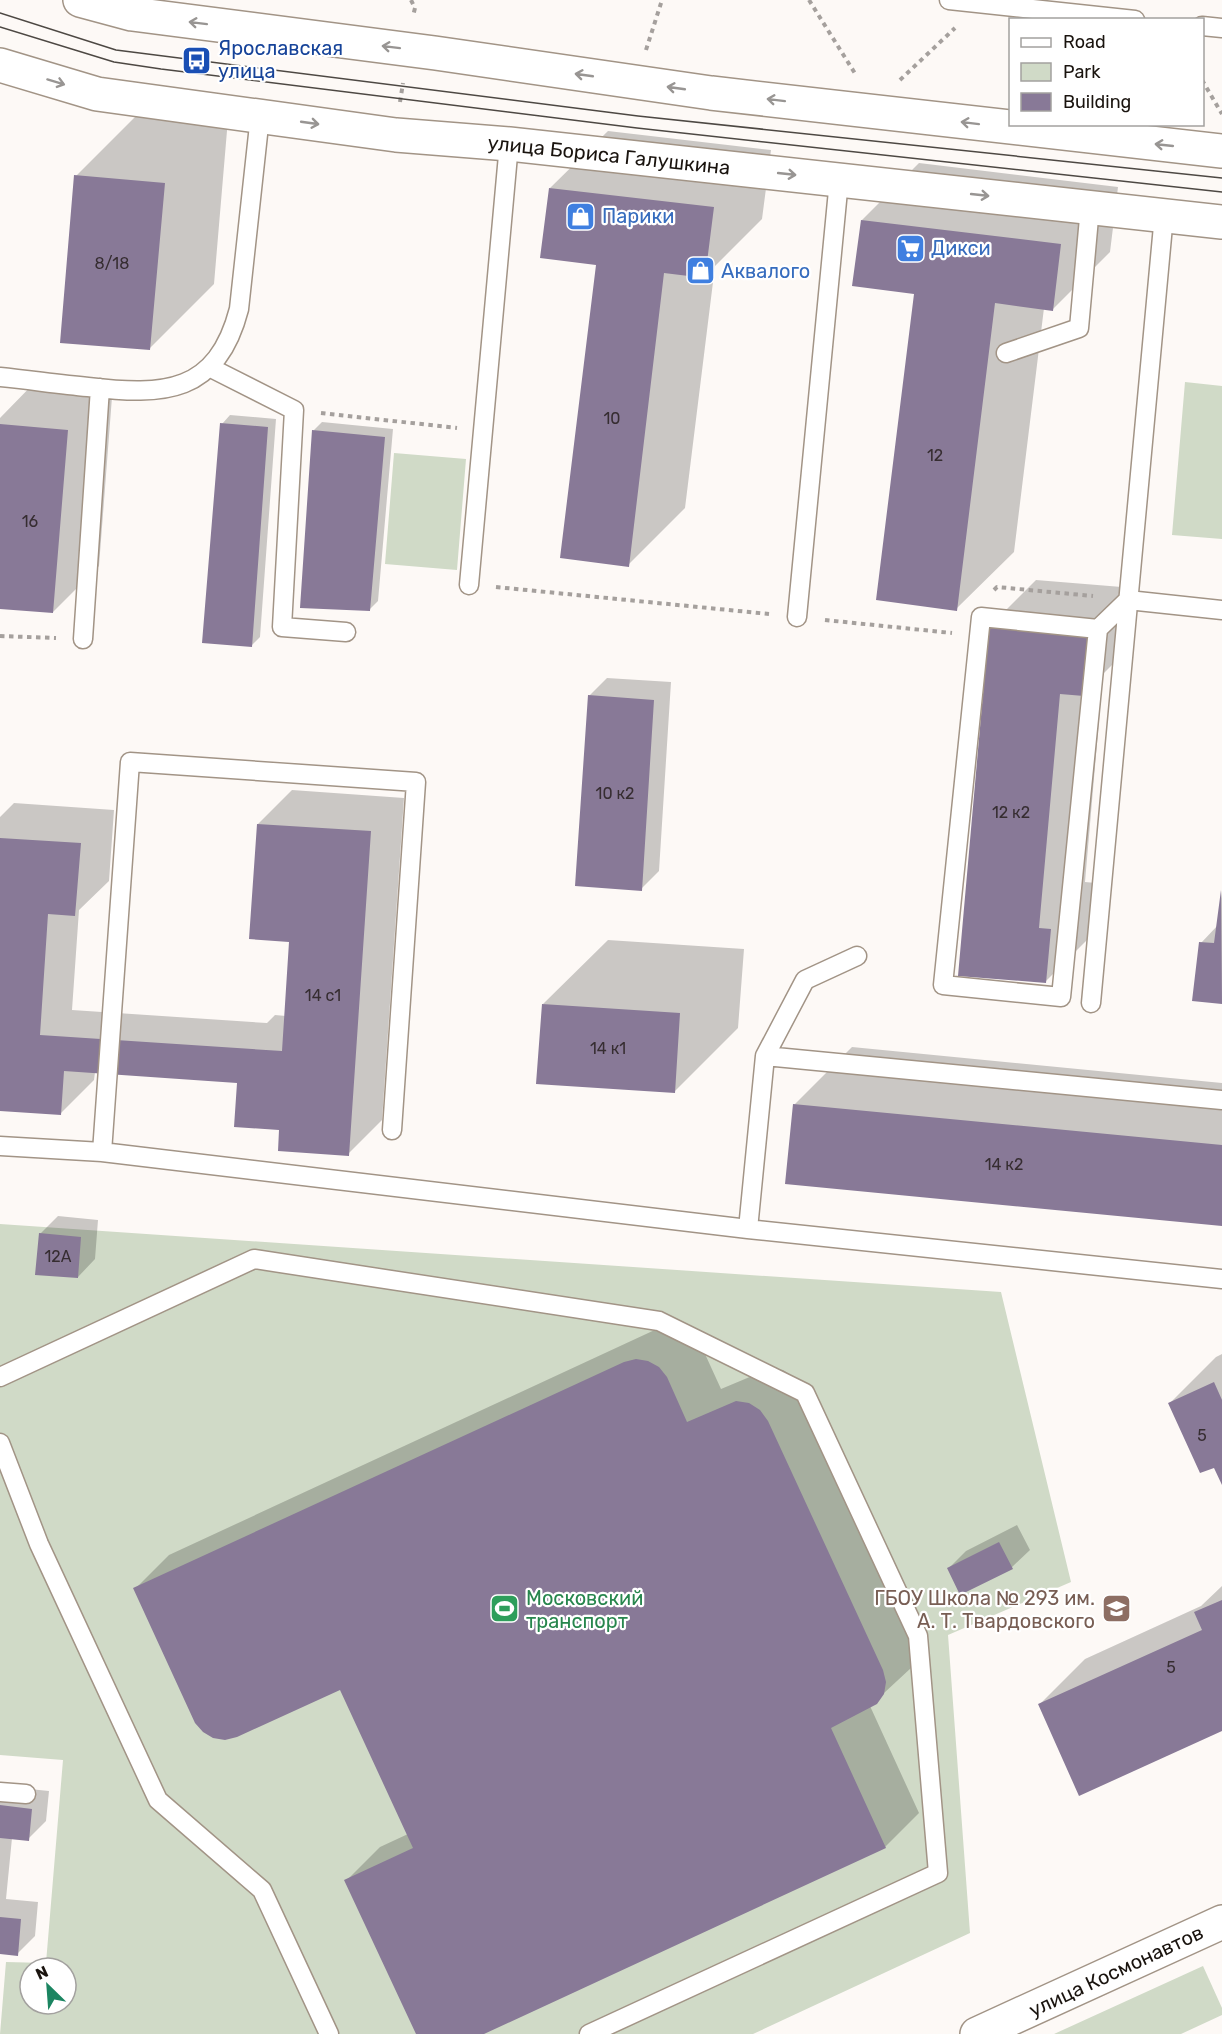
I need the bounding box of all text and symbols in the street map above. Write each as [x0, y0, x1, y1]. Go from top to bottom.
one-way arrow [188, 17, 208, 28]
legend [1009, 18, 1204, 126]
text: Road [1063, 31, 1106, 53]
place label: Ярославская улица [218, 36, 343, 83]
one-way arrow [382, 42, 402, 53]
bus stop icon: Ярославская улица [181, 44, 213, 76]
text: Park [1063, 61, 1101, 83]
one-way arrow [575, 69, 595, 80]
one-way arrow [46, 77, 65, 88]
one-way arrow [667, 82, 687, 93]
text: Building [1063, 91, 1131, 113]
one-way arrow [767, 94, 787, 105]
one-way arrow [300, 117, 320, 128]
one-way arrow [961, 117, 981, 128]
street label: улица Бориса Галушкина [487, 130, 731, 180]
one-way arrow [1154, 139, 1174, 150]
one-way arrow [776, 169, 796, 180]
one-way arrow [970, 190, 990, 201]
shop icon: Парики [565, 200, 597, 232]
place label: Парики [602, 204, 674, 228]
supermarket icon: Дикси [894, 232, 926, 264]
place label: Дикси [931, 236, 991, 260]
house number: 8/18 [95, 254, 129, 273]
shop icon: Аквалого [684, 255, 716, 287]
place label: Аквалого [721, 259, 810, 283]
house number: 10 [603, 409, 621, 428]
house number: 12 [927, 446, 943, 465]
house number: 16 [22, 512, 39, 531]
house number: 10 к2 [596, 784, 634, 803]
house number: 12 к2 [992, 803, 1030, 822]
house number: 14 c1 [305, 986, 341, 1005]
house number: 14 к1 [590, 1039, 626, 1058]
house number: 14 к2 [985, 1155, 1023, 1174]
house number: 12А [45, 1247, 72, 1266]
house number: 5 [1197, 1426, 1207, 1445]
place label: Московский транспорт [526, 1586, 643, 1633]
place label: ГБОУ Школа № 293 им. А. Т. Твардовского [874, 1586, 1095, 1633]
sports icon: Московский транспорт [489, 1593, 521, 1625]
school or university icon: ГБОУ Школа № 293 им. А. Т. Твардовского [1100, 1593, 1132, 1625]
house number: 5 [1166, 1658, 1176, 1677]
street label: улица Космонавтов [1025, 1920, 1207, 2022]
north arrow [18, 1956, 78, 2016]
text: N [33, 1962, 51, 1984]

